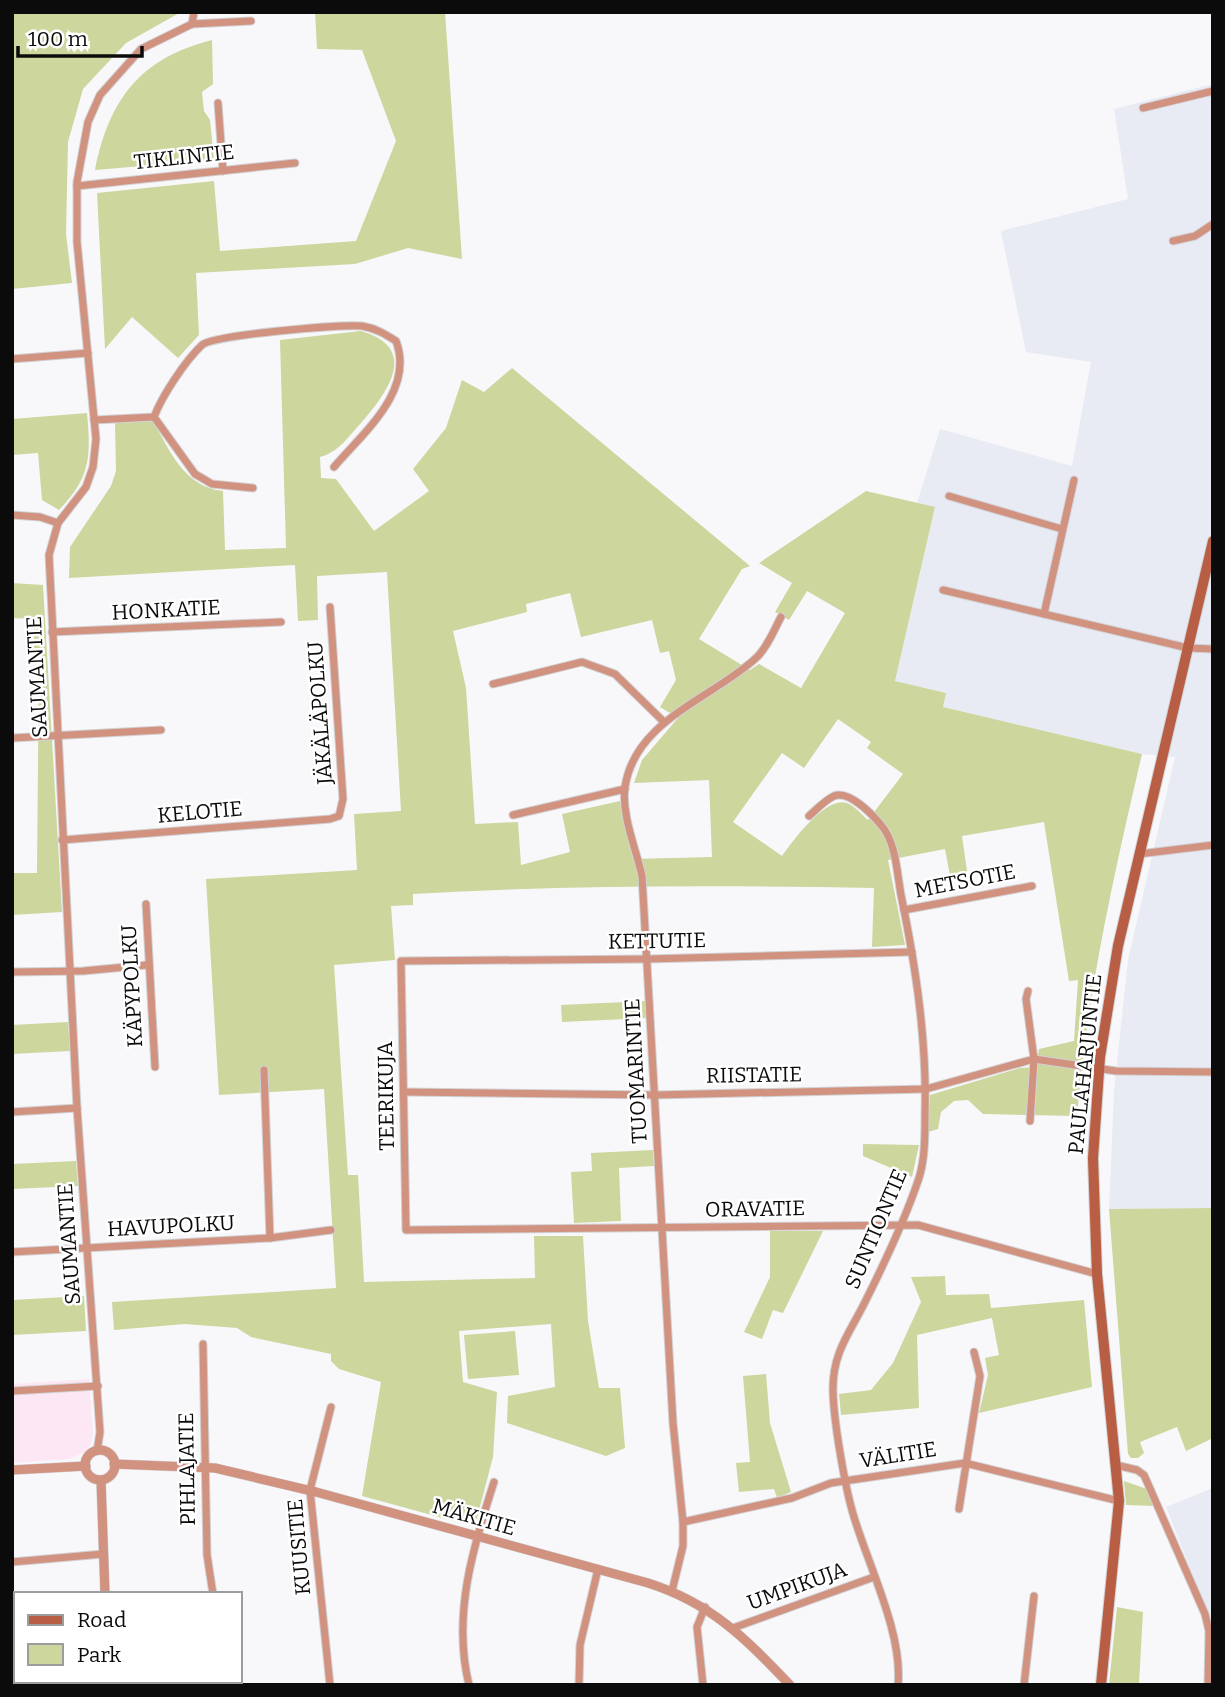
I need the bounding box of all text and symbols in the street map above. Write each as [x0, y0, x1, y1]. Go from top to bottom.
scale bar [18, 14, 142, 58]
text: 100 m [28, 26, 88, 52]
street label: TIKLINTIE [133, 139, 235, 175]
street label: HONKATIE [111, 594, 221, 626]
street label: SAUMANTIE [21, 615, 53, 739]
street label: JÄKÄLÄPOLKU [302, 640, 338, 787]
street label: KELOTIE [156, 795, 244, 829]
street label: METSOTIE [912, 858, 1018, 904]
street label: KÄPYPOLKU [116, 924, 148, 1048]
street label: KETTUTIE [608, 927, 706, 955]
street label: PAULAHARJUNTIE [1063, 972, 1107, 1156]
street label: TUOMARINTIE [619, 998, 653, 1144]
street label: TEERIKUJA [372, 1041, 400, 1151]
street label: RIISTATIE [706, 1061, 802, 1089]
street label: SUNTIONTIE [839, 1165, 913, 1293]
street label: SAUMANTIE [52, 1182, 86, 1306]
street label: ORAVATIE [705, 1195, 805, 1223]
street label: HAVUPOLKU [106, 1210, 236, 1242]
street label: PIHLAJATIE [173, 1412, 201, 1526]
street label: VÄLITIE [858, 1436, 938, 1474]
street label: MÄKITIE [429, 1493, 519, 1541]
street label: KUUSITIE [282, 1498, 316, 1596]
street label: UMPIKUJA [744, 1556, 850, 1616]
legend [14, 1592, 242, 1683]
text: Road [77, 1607, 126, 1633]
text: Park [77, 1642, 121, 1668]

